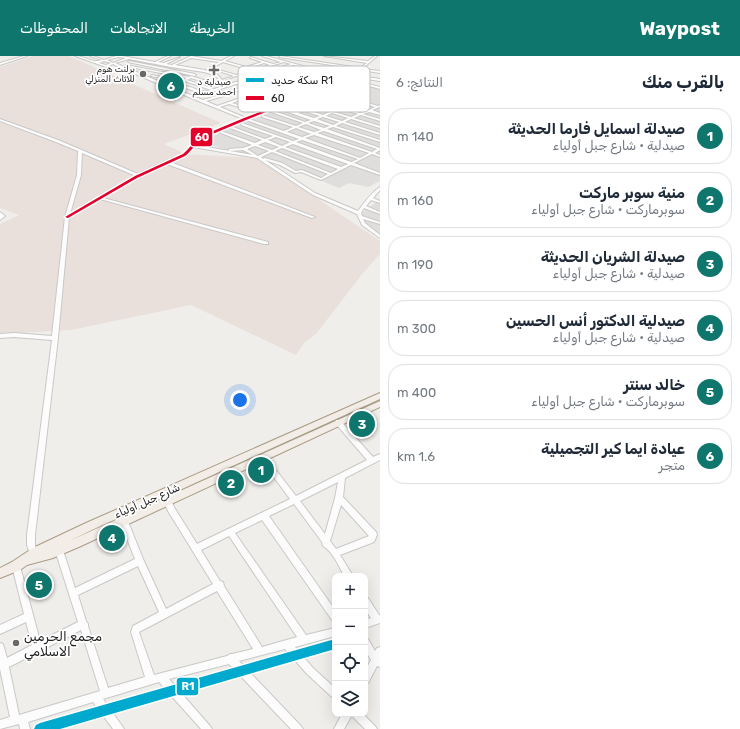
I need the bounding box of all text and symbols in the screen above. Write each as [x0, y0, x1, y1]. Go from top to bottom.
text: Waypost [639, 17, 720, 40]
text: المحفوظات [20, 20, 88, 37]
text: الاتجاهات [110, 20, 167, 37]
text: الخريطة [189, 20, 235, 37]
place label: برلنت هوم للاثاث المنزلي [85, 64, 135, 86]
marker: صيدلية د احمد مسلم [209, 65, 219, 75]
legend [238, 66, 370, 112]
marker: برلنت هوم للاثاث المنزلي [138, 69, 148, 79]
pin: 6 [158, 71, 184, 101]
text: بالقرب منك [642, 72, 724, 92]
text: سكة حديد R1 [271, 74, 333, 87]
text: النتائج: 6 [396, 75, 443, 90]
place label: صيدلية د احمد مسلم [192, 77, 236, 98]
text: 60 [271, 92, 285, 105]
text: صيدلة اسمايل فارما الحديثة [508, 120, 685, 138]
line badge: 60 [190, 127, 213, 147]
text: 140 m [397, 129, 434, 144]
text: 1 [707, 129, 713, 144]
text: 60 [195, 131, 209, 144]
text: صيدلية · شارع جبل أولياء [553, 138, 685, 153]
text: منية سوبر ماركت [579, 184, 685, 202]
text: 160 m [397, 193, 433, 208]
text: 2 [706, 193, 714, 208]
text: سوبرماركت · شارع جبل أولياء [531, 202, 685, 217]
text: صيدلة الشريان الحديثة [541, 248, 685, 266]
text: 190 m [397, 257, 433, 272]
text: 3 [706, 257, 714, 272]
text: صيدلية · شارع جبل أولياء [553, 266, 685, 281]
text: صيدلية الدكتور أنس الحسين [506, 312, 685, 330]
text: 300 m [397, 321, 436, 336]
text: 4 [706, 321, 714, 336]
text: صيدلية · شارع جبل أولياء [553, 330, 685, 345]
text: خالد سنتر [623, 376, 685, 394]
text: 400 m [397, 385, 436, 400]
text: 5 [706, 385, 714, 400]
your location [230, 390, 250, 410]
text: سوبرماركت · شارع جبل أولياء [531, 394, 685, 409]
pin: 3 [349, 409, 375, 439]
text: عيادة ايما كير التجميلية [541, 440, 685, 458]
text: 1.6 km [397, 449, 435, 464]
text: 6 [706, 449, 714, 464]
pin: 1 [248, 455, 274, 485]
text: متجر [659, 458, 685, 473]
pin: 2 [218, 468, 244, 498]
street label: شارع جبل أولياء [112, 481, 183, 523]
pin: 4 [99, 523, 125, 553]
pin: 5 [26, 570, 52, 600]
map controls [332, 573, 368, 717]
button: + [332, 573, 368, 609]
button: − [332, 609, 368, 645]
place label: مجمع الحرمين الاسلامي [24, 629, 102, 661]
marker: مجمع الحرمين الاسلامي [11, 638, 21, 648]
button: locate [332, 645, 368, 681]
line badge: R1 [176, 677, 199, 696]
text: R1 [181, 680, 195, 693]
button: layers [332, 681, 368, 717]

